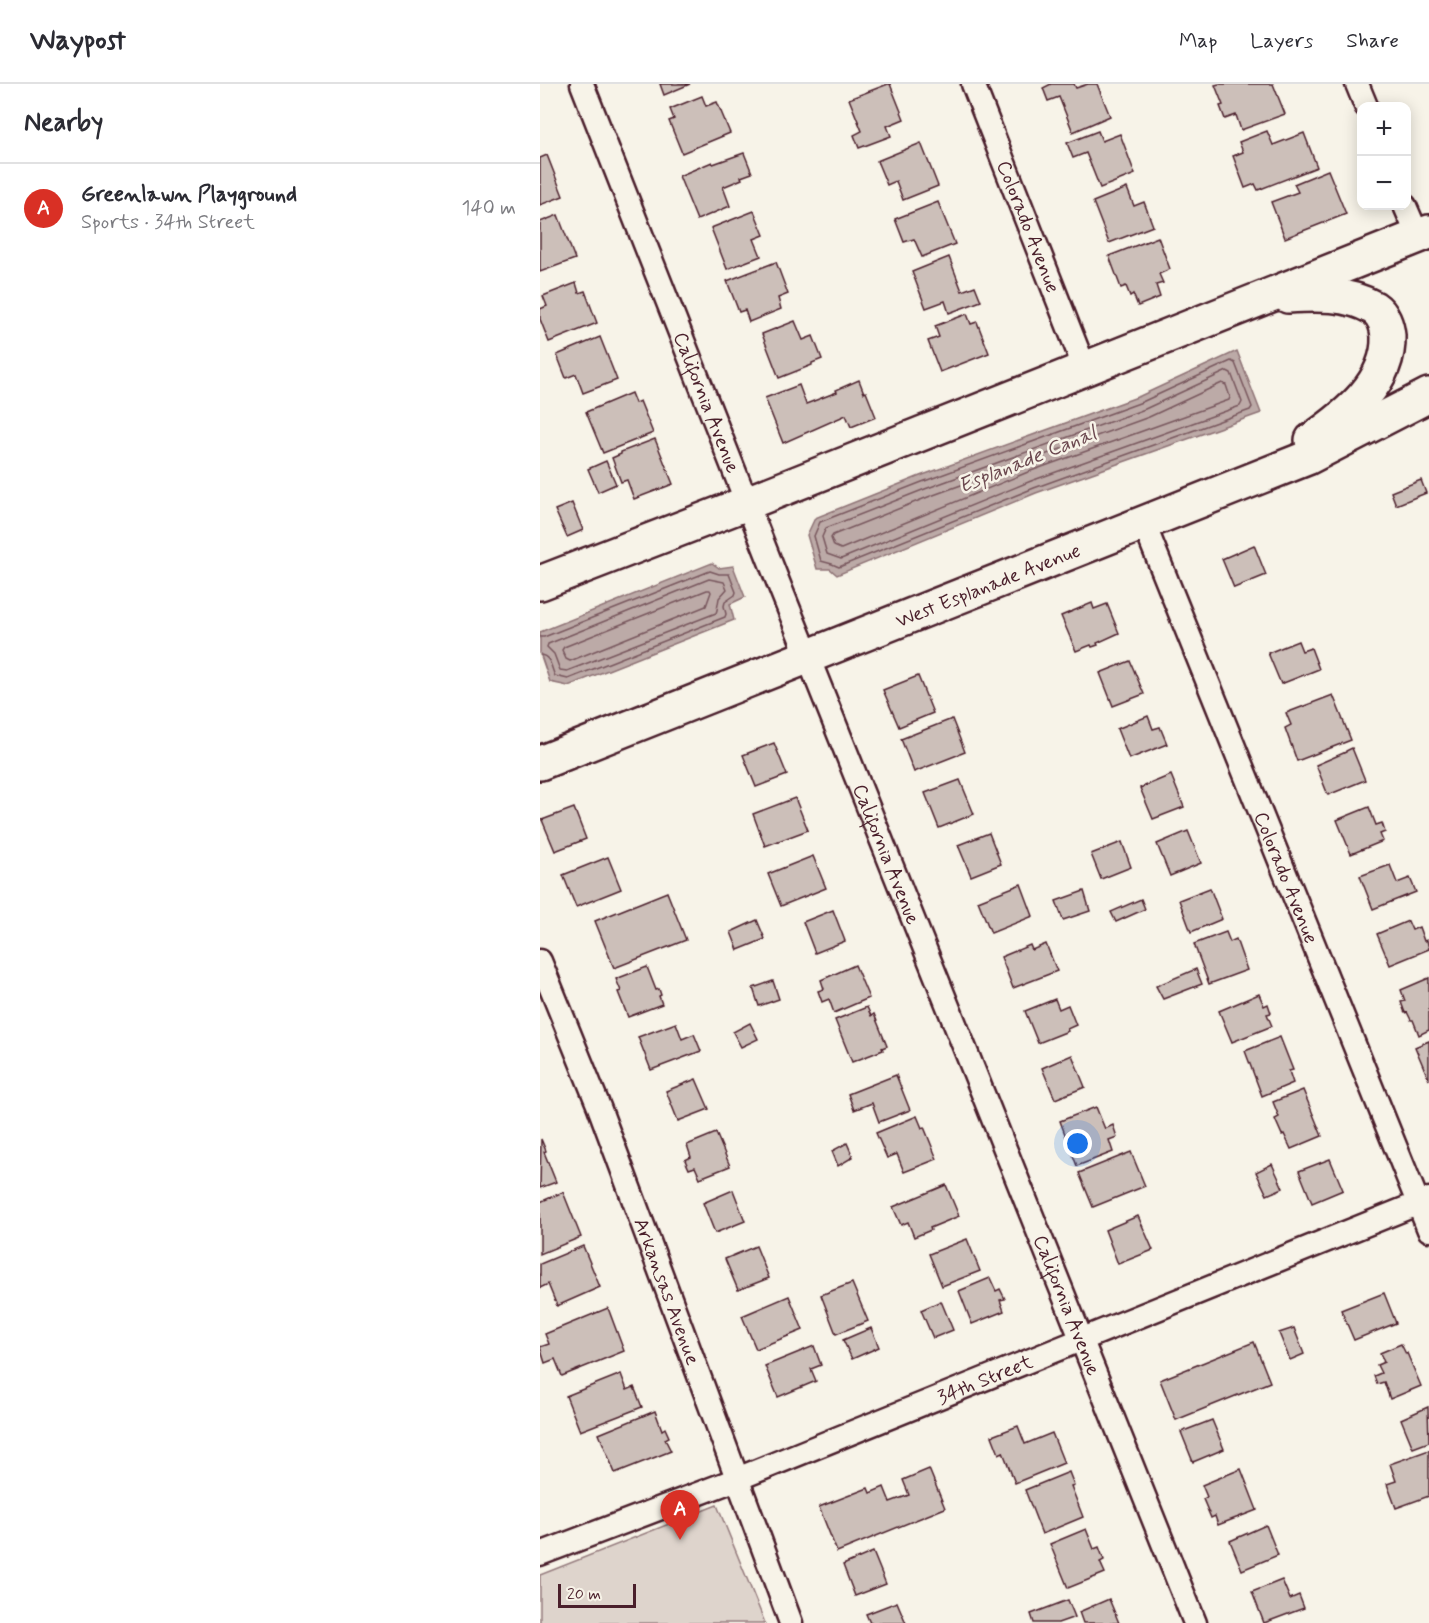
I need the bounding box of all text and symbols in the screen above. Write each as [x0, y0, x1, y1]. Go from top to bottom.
text: Waypost [30, 23, 126, 60]
text: Map [1179, 27, 1217, 55]
text: Layers [1250, 27, 1313, 55]
text: Share [1346, 27, 1399, 55]
map controls [1357, 102, 1411, 210]
button: + [1357, 102, 1411, 156]
text: Nearby [24, 106, 103, 140]
button: − [1357, 156, 1411, 210]
street label: Colorado Avenue [989, 157, 1066, 297]
text: Greenlawn Playground [81, 181, 297, 209]
text: A [37, 195, 50, 222]
text: 140 m [462, 195, 516, 222]
text: Sports · 34th Street [81, 209, 255, 236]
street label: California Avenue [666, 328, 746, 477]
water label: Esplanade Canal [954, 419, 1102, 500]
street label: West Esplanade Avenue [892, 537, 1085, 635]
street label: California Avenue [845, 780, 926, 929]
street label: Colorado Avenue [1247, 808, 1324, 948]
your location [1063, 1129, 1092, 1158]
street label: Arkansas Avenue [626, 1214, 706, 1369]
street label: California Avenue [1026, 1231, 1106, 1380]
street label: 34th Street [933, 1349, 1037, 1412]
pin: A [660, 1490, 700, 1540]
scale bar [558, 1581, 636, 1608]
text: 20 m [567, 1584, 601, 1605]

